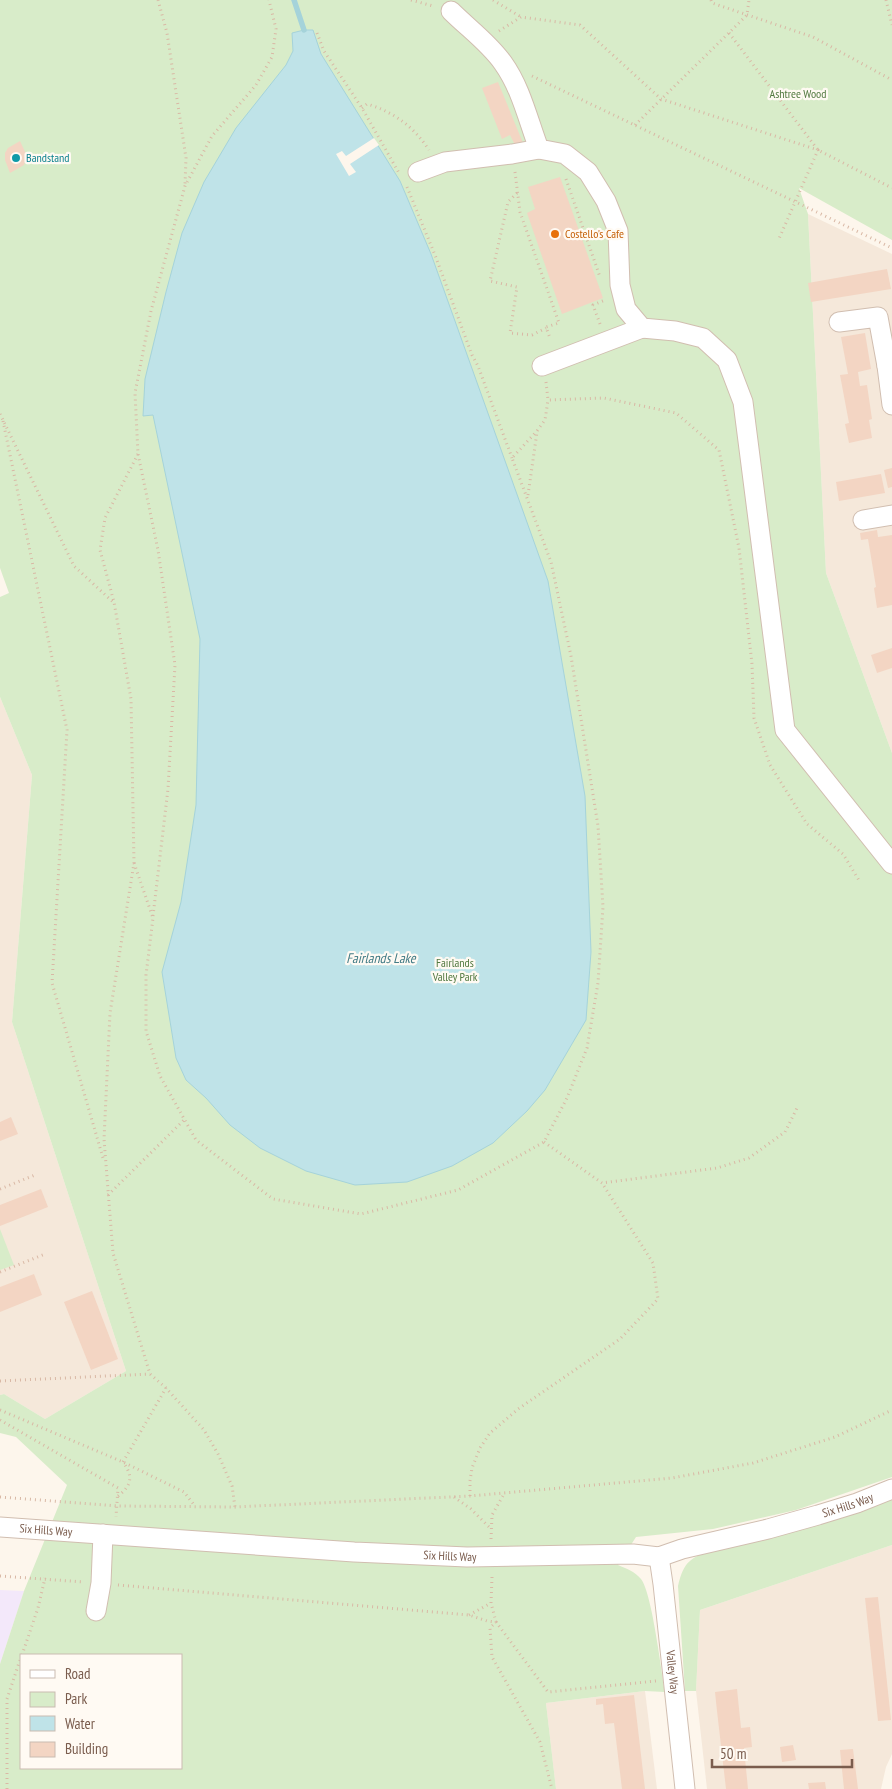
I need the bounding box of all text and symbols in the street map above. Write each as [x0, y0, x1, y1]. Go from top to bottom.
park label: Ashtree Wood [770, 86, 826, 101]
place label: Bandstand [26, 150, 70, 165]
marker: Bandstand [10, 152, 22, 164]
place label: Costello's Cafe [565, 226, 624, 241]
marker: Costello's Cafe [549, 228, 561, 240]
water label: Fairlands Lake [346, 949, 417, 967]
park label: Fairlands Valley Park [432, 955, 478, 984]
street label: Six Hills Way [820, 1489, 876, 1520]
street label: Six Hills Way [19, 1520, 73, 1539]
street label: Six Hills Way [423, 1547, 477, 1564]
street label: Valley Way [663, 1649, 683, 1695]
legend [20, 1654, 182, 1769]
text: Road [65, 1664, 91, 1683]
text: Park [65, 1689, 87, 1708]
text: Water [65, 1714, 96, 1733]
scale bar [712, 1736, 852, 1768]
text: Building [65, 1739, 108, 1758]
text: 50 m [720, 1744, 746, 1763]

